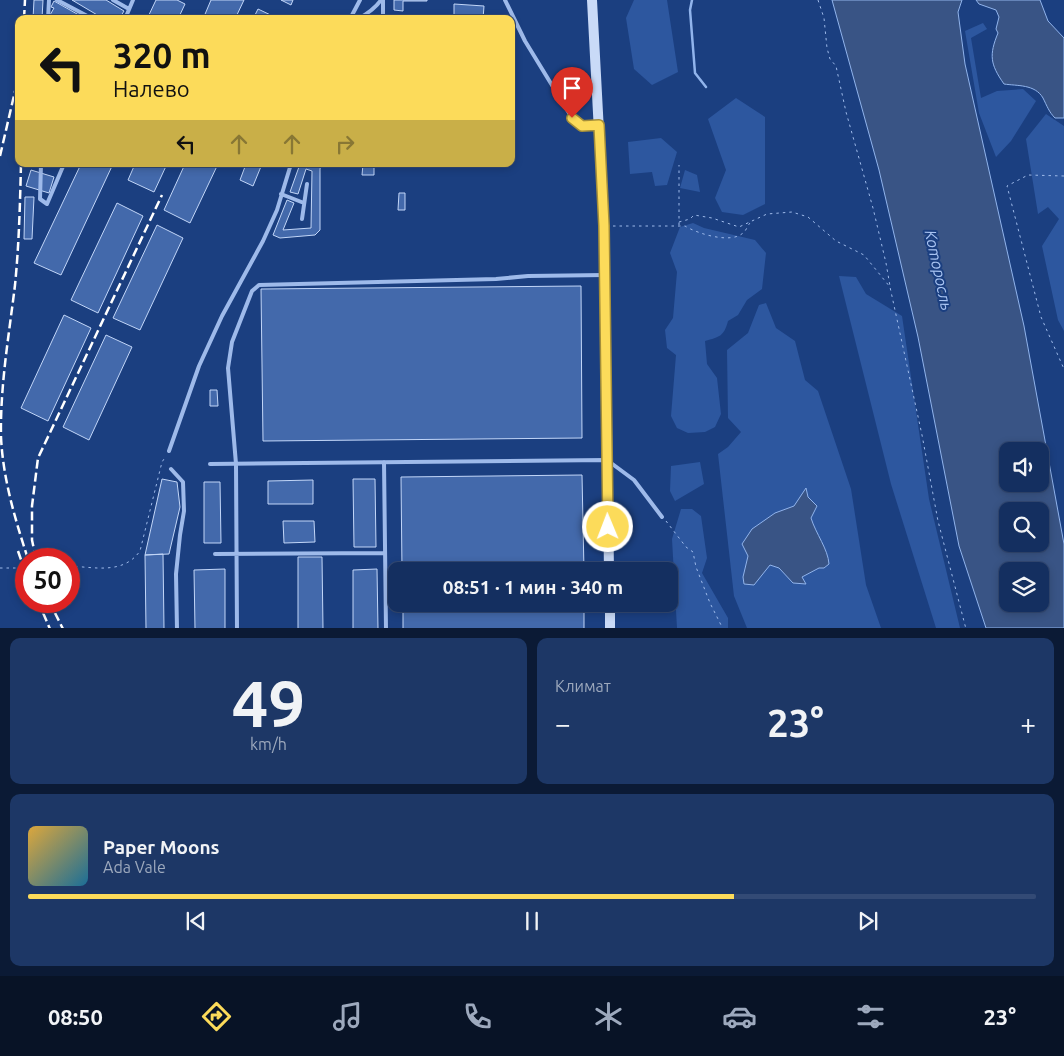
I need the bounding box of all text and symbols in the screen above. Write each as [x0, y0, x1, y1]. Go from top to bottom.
icon: left [30, 35, 95, 100]
text: 320 m [113, 35, 211, 75]
pin [551, 67, 593, 118]
icon: arrive [558, 74, 586, 102]
text: Налево [113, 76, 190, 101]
icon: left [172, 130, 200, 158]
icon: ahead [225, 130, 253, 158]
icon: ahead [278, 130, 306, 158]
icon: right [331, 130, 359, 158]
water label: Которосль [922, 228, 956, 312]
map controls [999, 442, 1049, 612]
button: sound [999, 442, 1049, 492]
position arrow [581, 500, 633, 552]
button: search [999, 502, 1049, 552]
speed limit sign: 50 [15, 548, 80, 613]
button: layers [999, 562, 1049, 612]
text: 08:51 · 1 мин · 340 m [443, 576, 623, 598]
text: 49 [232, 666, 305, 739]
text: Климат [555, 677, 611, 695]
text: 23° [767, 702, 824, 744]
text: − [555, 708, 571, 739]
text: + [1020, 708, 1036, 739]
text: km/h [250, 735, 287, 753]
text: Paper Moons [103, 836, 220, 858]
text: Ada Vale [103, 858, 166, 876]
icon: previous [182, 907, 210, 935]
icon: pause [518, 907, 546, 935]
icon: next [854, 907, 882, 935]
icon: directions [199, 999, 234, 1034]
icon: music [330, 999, 365, 1034]
icon: phone [460, 999, 495, 1034]
icon: climate [591, 999, 626, 1034]
icon: car [722, 999, 757, 1034]
icon: filters [853, 999, 888, 1034]
text: 08:50 [48, 1004, 103, 1029]
text: 23° [983, 1004, 1016, 1029]

